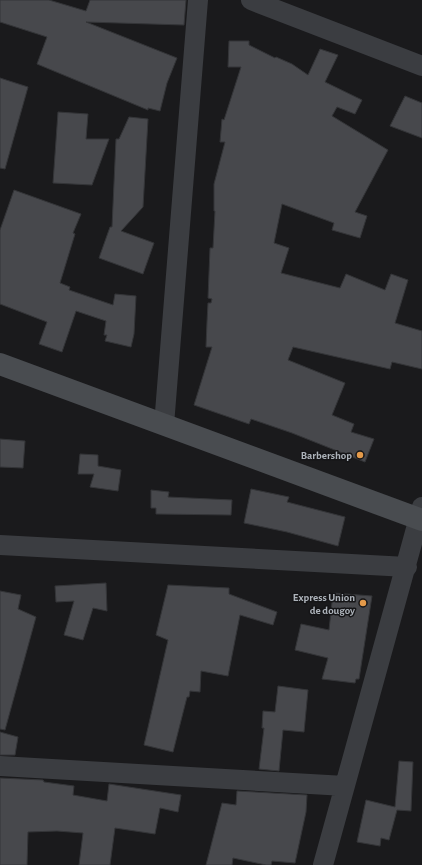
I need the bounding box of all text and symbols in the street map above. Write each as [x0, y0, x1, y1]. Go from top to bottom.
place label: Barbershop [301, 450, 352, 461]
marker: Barbershop [355, 450, 365, 460]
place label: Express Union de dougoy [293, 592, 355, 616]
marker: Express Union de dougoy [358, 598, 368, 608]

